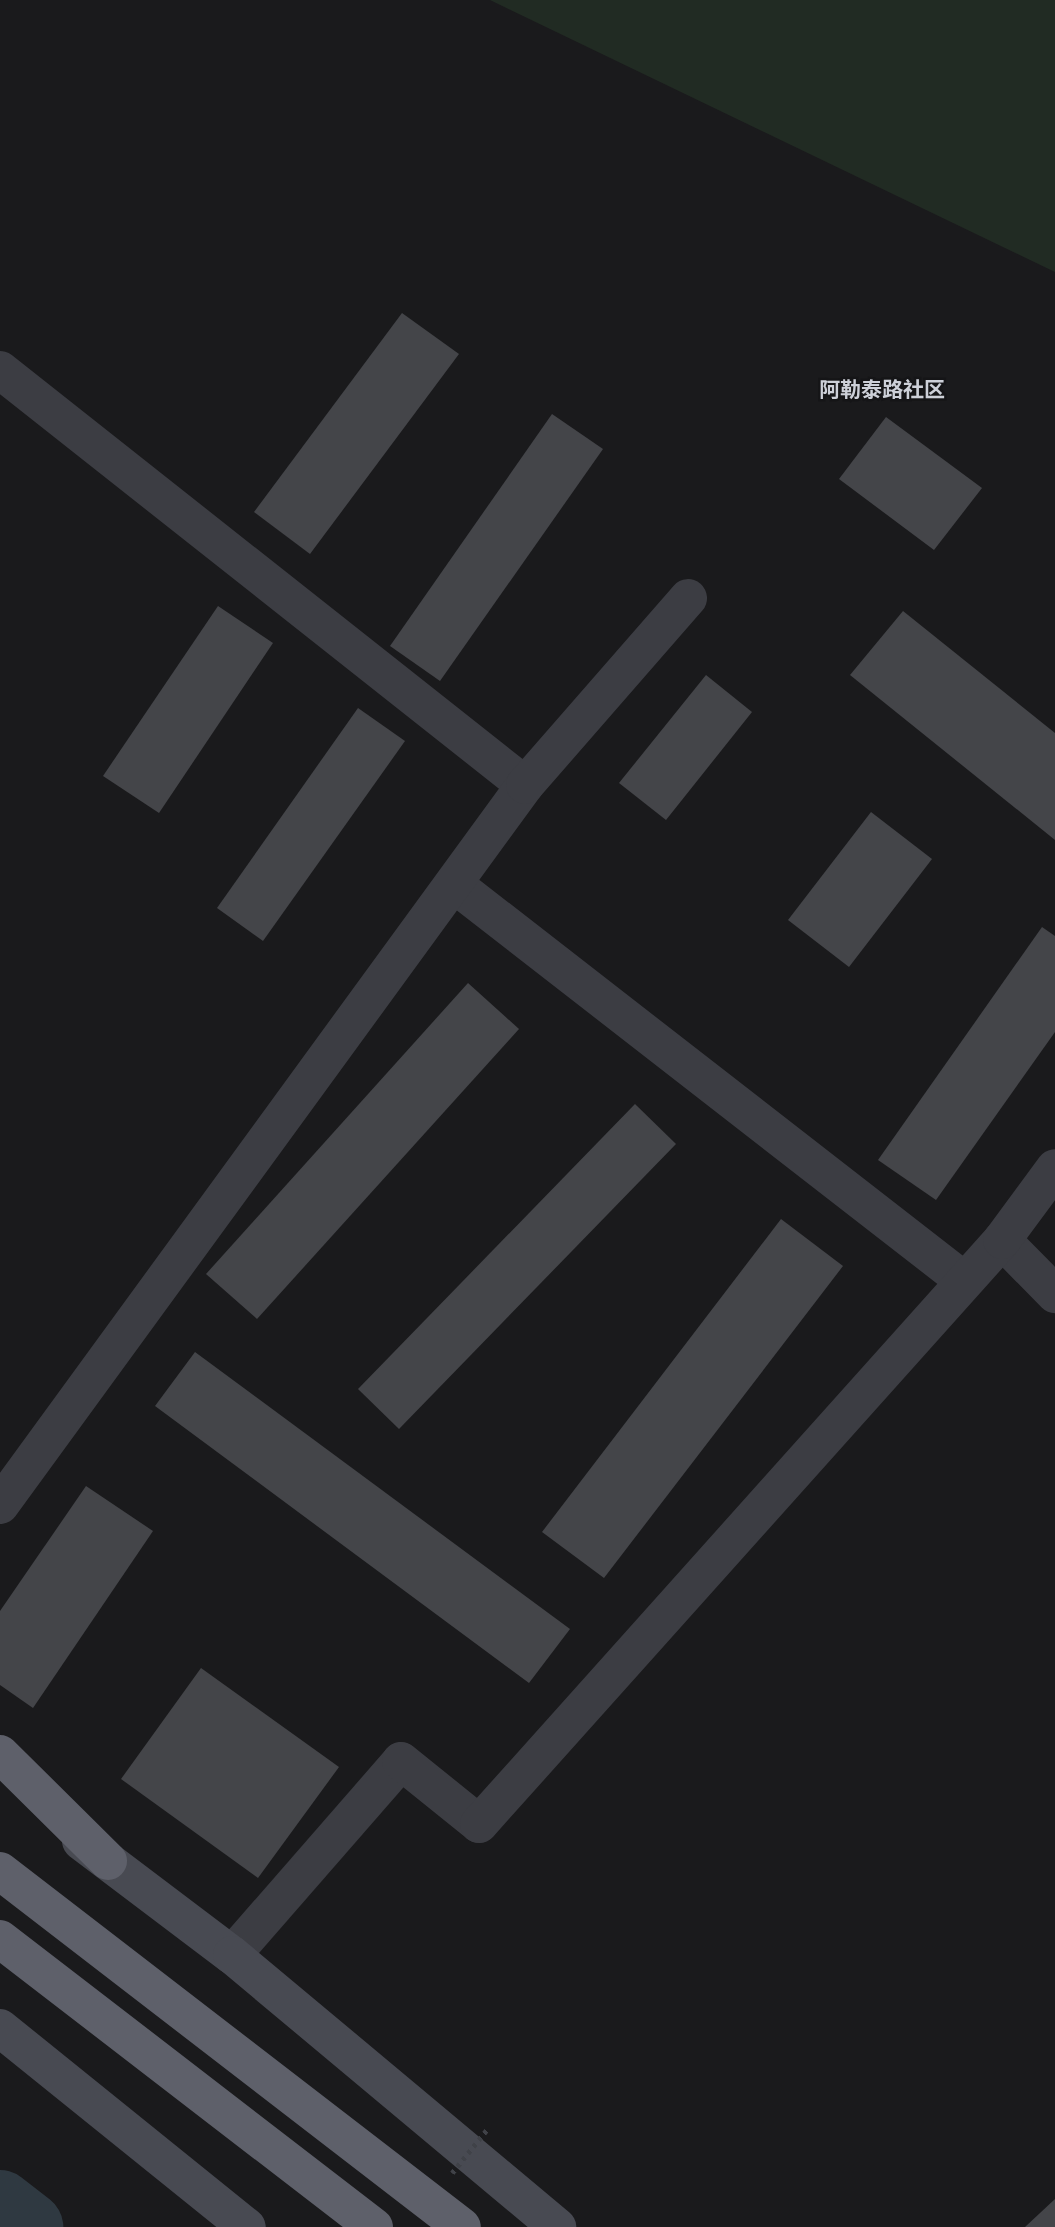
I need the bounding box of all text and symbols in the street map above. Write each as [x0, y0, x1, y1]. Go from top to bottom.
district label: 阿勒泰路社区 [819, 377, 945, 403]

